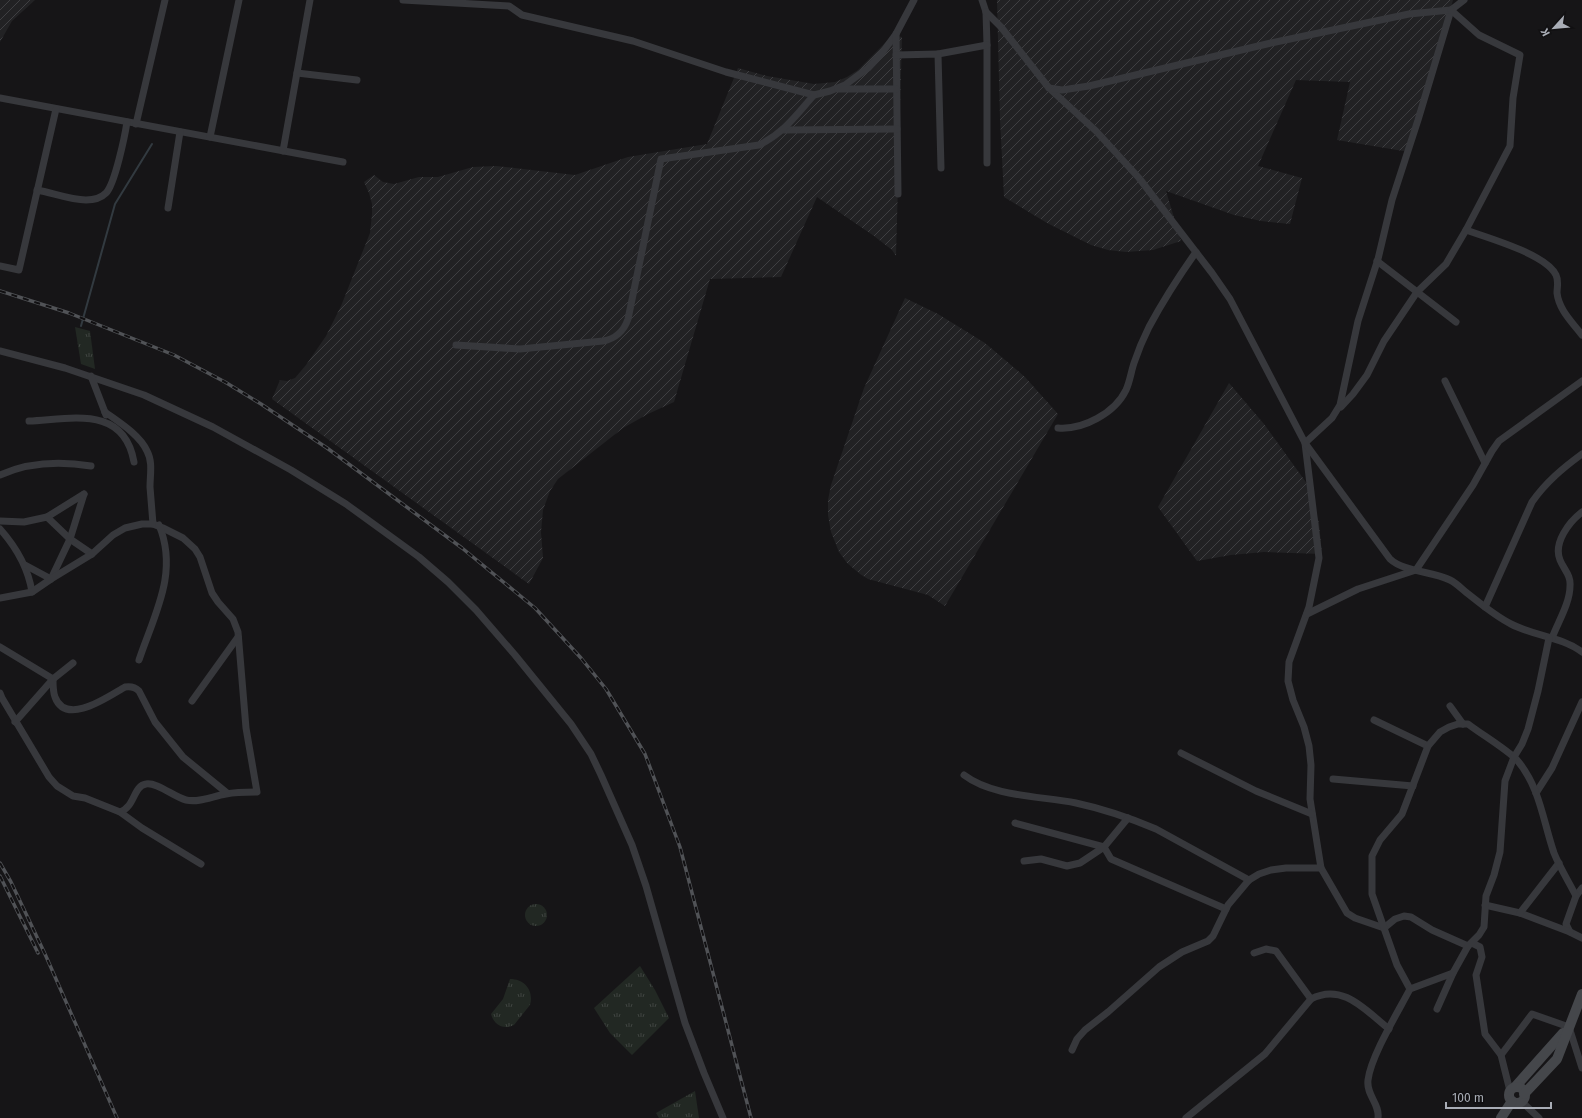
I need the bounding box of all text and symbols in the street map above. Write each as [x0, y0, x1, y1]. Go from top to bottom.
north arrow [1534, 8, 1574, 48]
text: K [1538, 25, 1553, 38]
scale bar [1446, 1084, 1551, 1110]
text: 100 m [1452, 1091, 1484, 1105]

